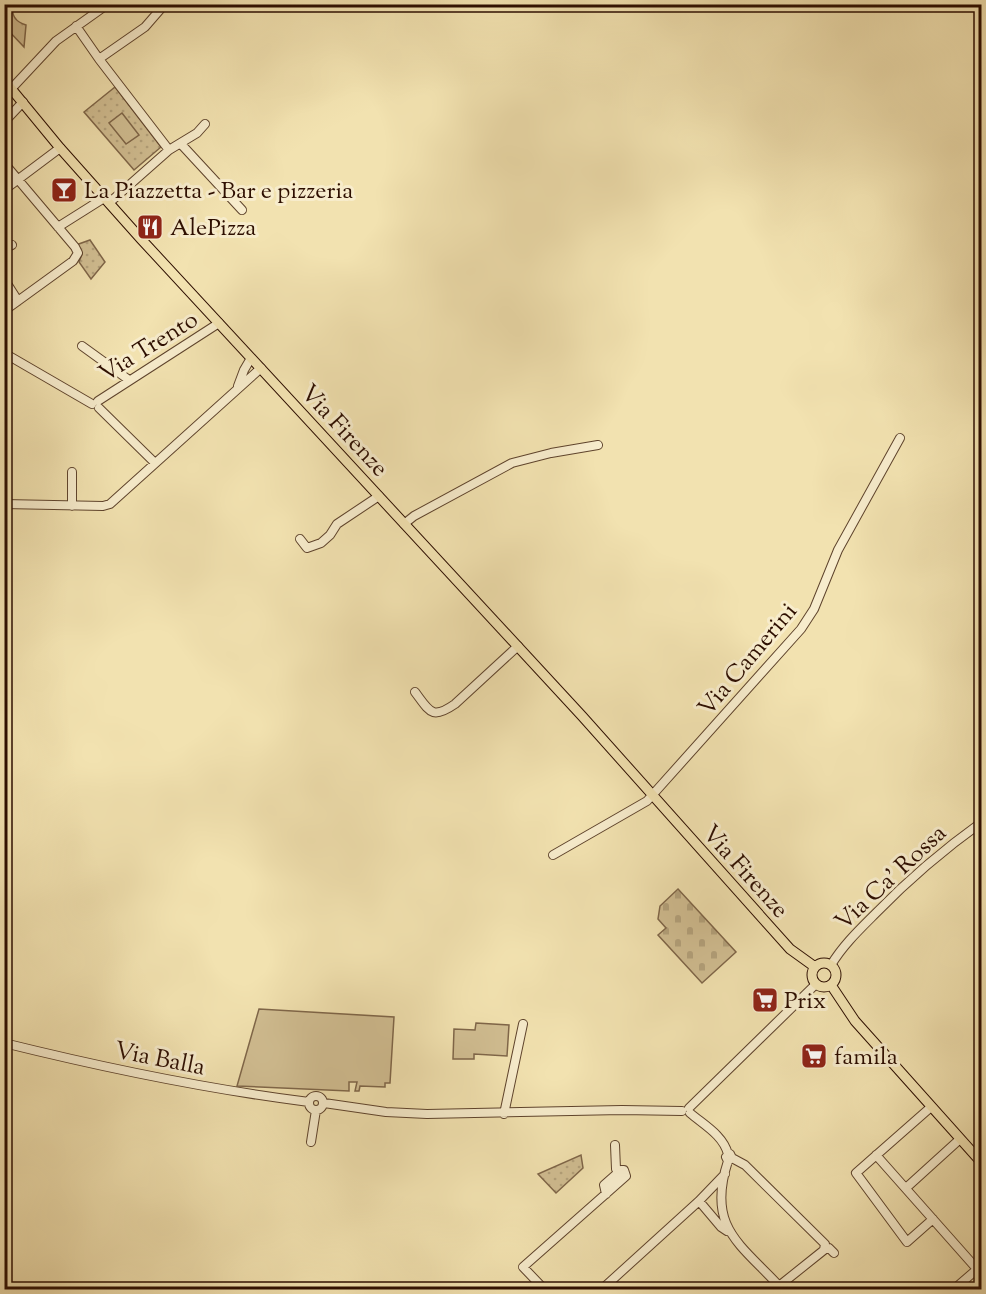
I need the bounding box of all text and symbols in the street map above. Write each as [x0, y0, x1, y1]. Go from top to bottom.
bar icon: La Piazzetta - Bar e pizzeria [49, 175, 79, 205]
place label: La Piazzetta - Bar e pizzeria [84, 175, 353, 209]
restaurant icon: AlePizza [135, 212, 165, 242]
place label: AlePizza [170, 212, 256, 246]
street label: Via Trento [93, 304, 205, 392]
street label: Via Firenze [292, 378, 395, 485]
street label: Via Camerini [691, 596, 806, 724]
street label: Via Firenze [693, 818, 796, 927]
street label: Via Ca' Rossa [828, 818, 955, 939]
supermarket icon: Prix [750, 985, 780, 1015]
place label: Prix [784, 985, 826, 1019]
street label: Via Balla [111, 1035, 208, 1085]
supermarket icon: famila [799, 1041, 829, 1071]
place label: famila [834, 1041, 898, 1075]

